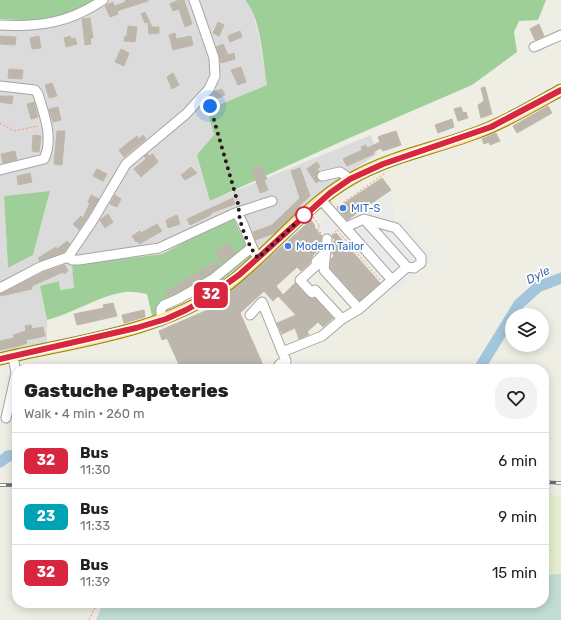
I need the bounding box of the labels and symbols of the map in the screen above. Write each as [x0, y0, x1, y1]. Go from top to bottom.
your location [200, 96, 220, 116]
place label: MIT-S [351, 202, 381, 215]
marker: MIT-S [338, 203, 348, 213]
unlabelled marker [295, 206, 313, 224]
place label: Modern Tailor [296, 240, 365, 253]
marker: Modern Tailor [283, 241, 293, 251]
water label: Dyle [524, 263, 552, 287]
line badge: 32 [193, 282, 229, 308]

